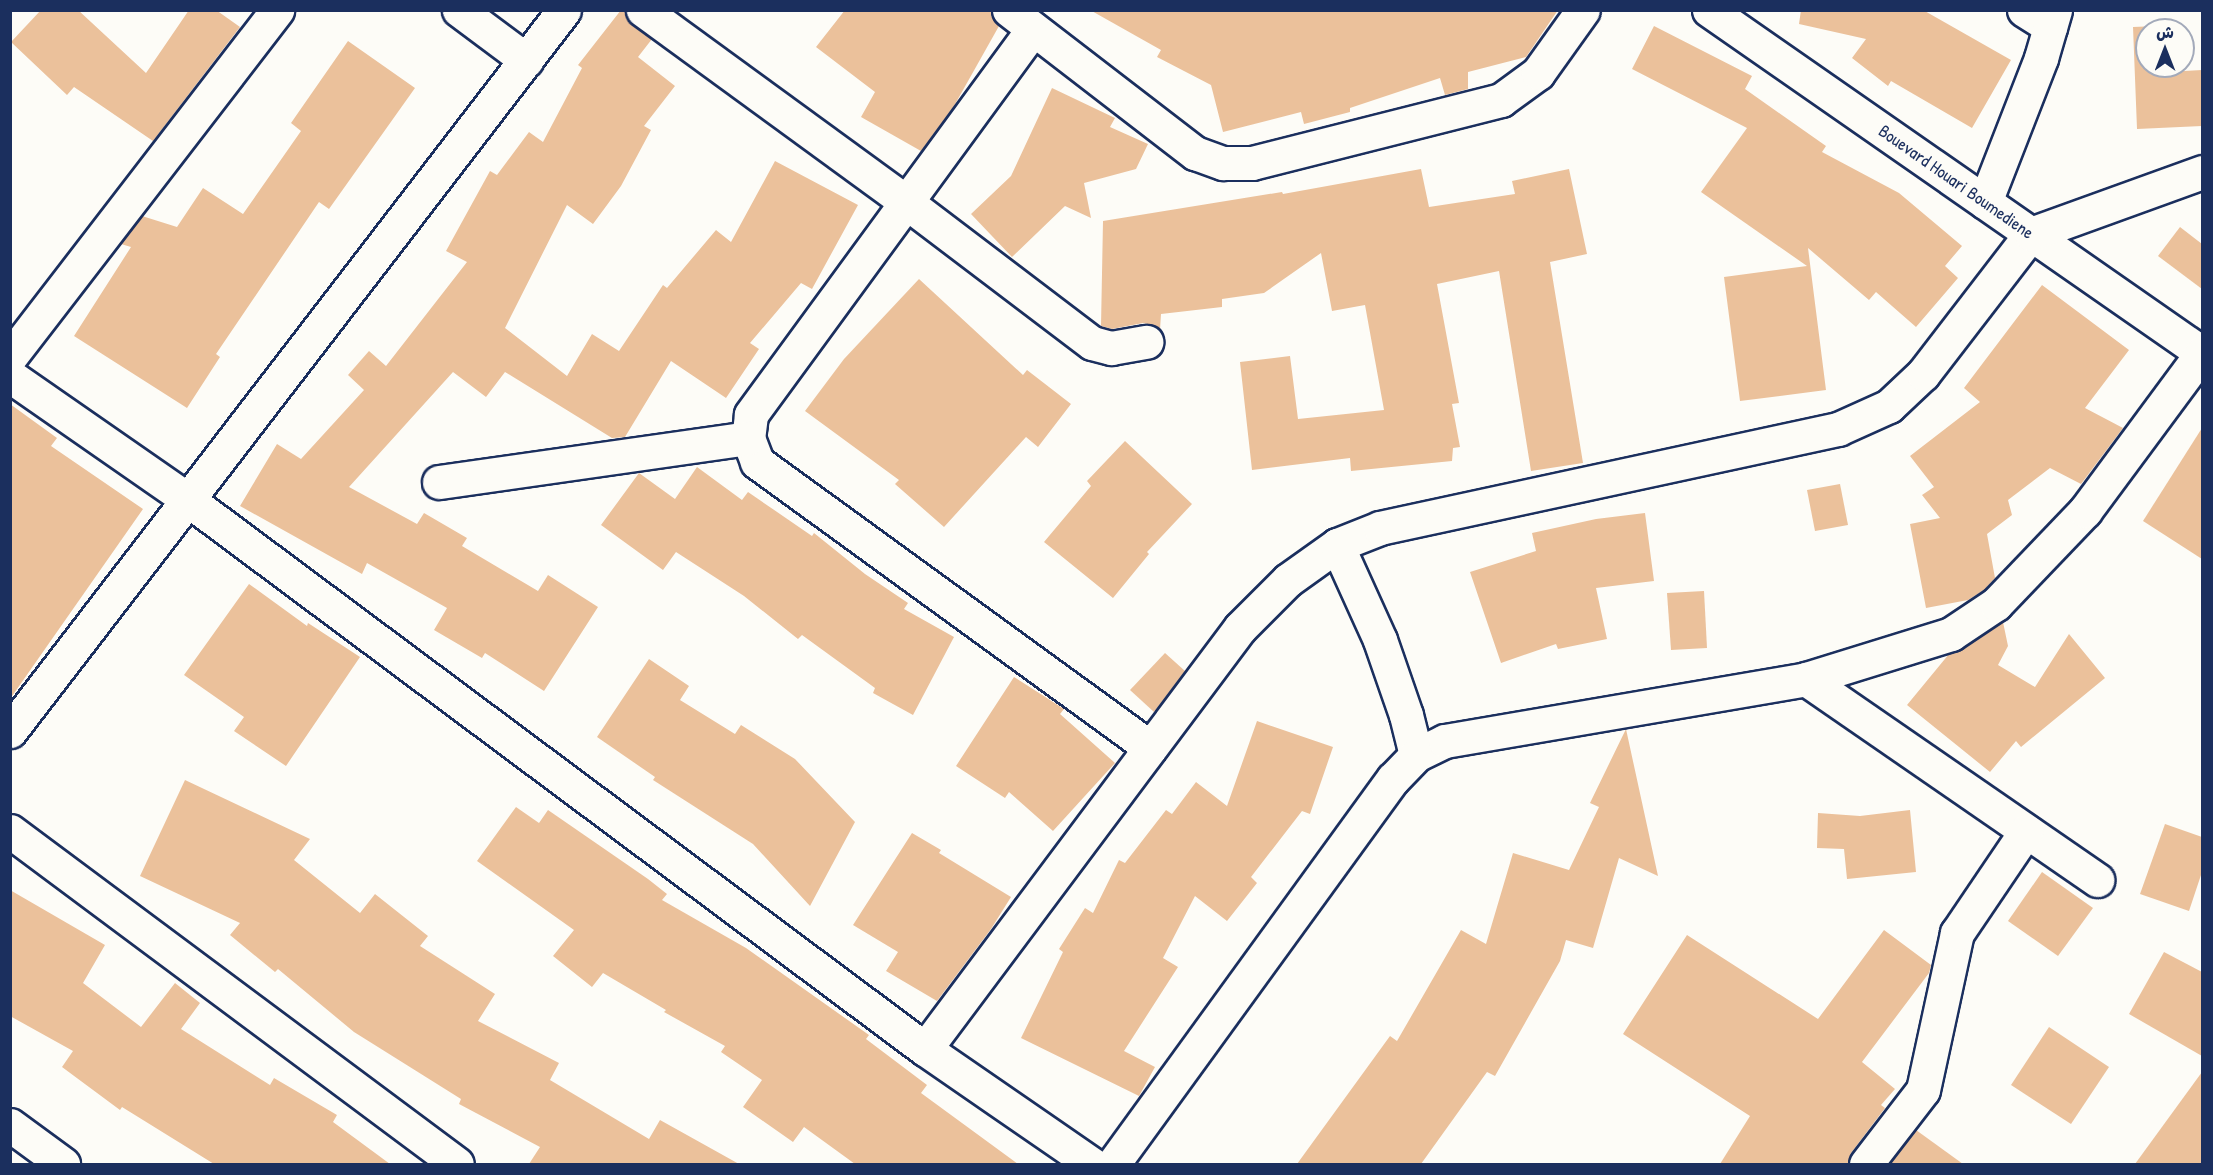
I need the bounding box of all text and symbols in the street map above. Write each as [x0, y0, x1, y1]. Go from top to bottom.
north arrow [2135, 18, 2195, 78]
text: ش [2156, 21, 2174, 43]
street label: Bouevard Houari Boumediene [1874, 120, 2038, 244]

